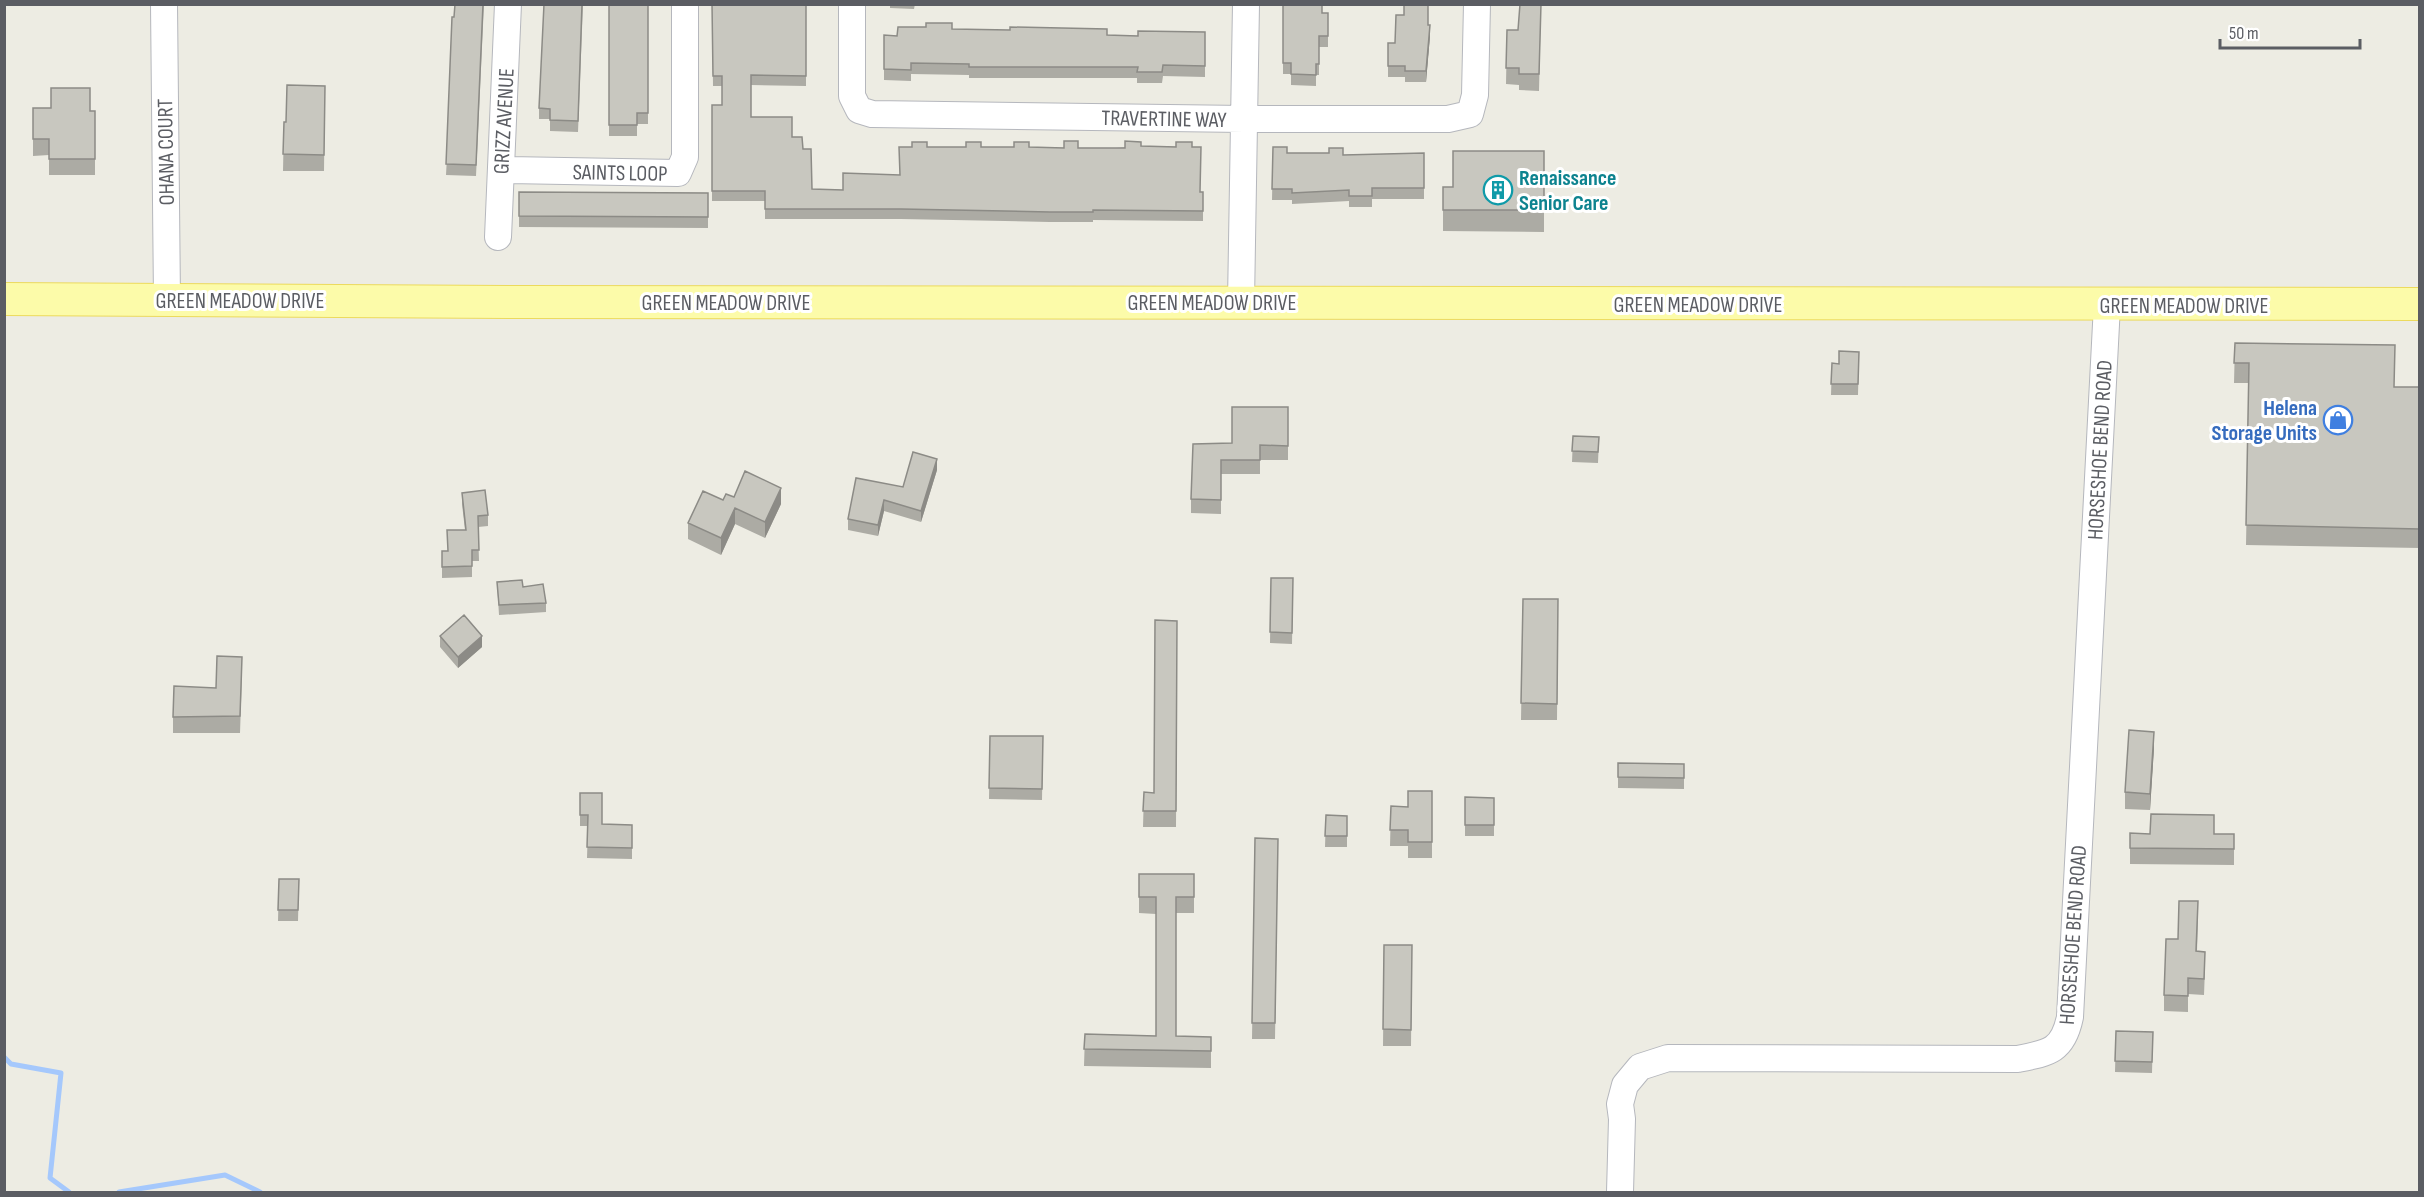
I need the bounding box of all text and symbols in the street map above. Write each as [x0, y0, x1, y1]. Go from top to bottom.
scale bar [2220, 12, 2360, 50]
text: 50 m [2229, 23, 2259, 44]
street label: GRIZZ AVENUE [488, 67, 521, 175]
street label: OHANA COURT [152, 98, 181, 206]
street label: TRAVERTINE WAY [1101, 105, 1227, 134]
street label: SAINTS LOOP [572, 159, 668, 188]
place label: Renaissance Senior Care [1519, 165, 1616, 217]
building icon: Renaissance Senior Care [1482, 174, 1514, 206]
street label: GREEN MEADOW DRIVE [155, 288, 325, 315]
street label: GREEN MEADOW DRIVE [641, 290, 811, 317]
street label: GREEN MEADOW DRIVE [1127, 290, 1297, 317]
street label: GREEN MEADOW DRIVE [1613, 292, 1783, 319]
street label: GREEN MEADOW DRIVE [2099, 293, 2269, 320]
street label: HORSESHOE BEND ROAD [2082, 359, 2119, 541]
place label: Helena Storage Units [2211, 395, 2317, 447]
shop icon: Helena Storage Units [2322, 404, 2354, 436]
street label: HORSESHOE BEND ROAD [2054, 844, 2093, 1026]

